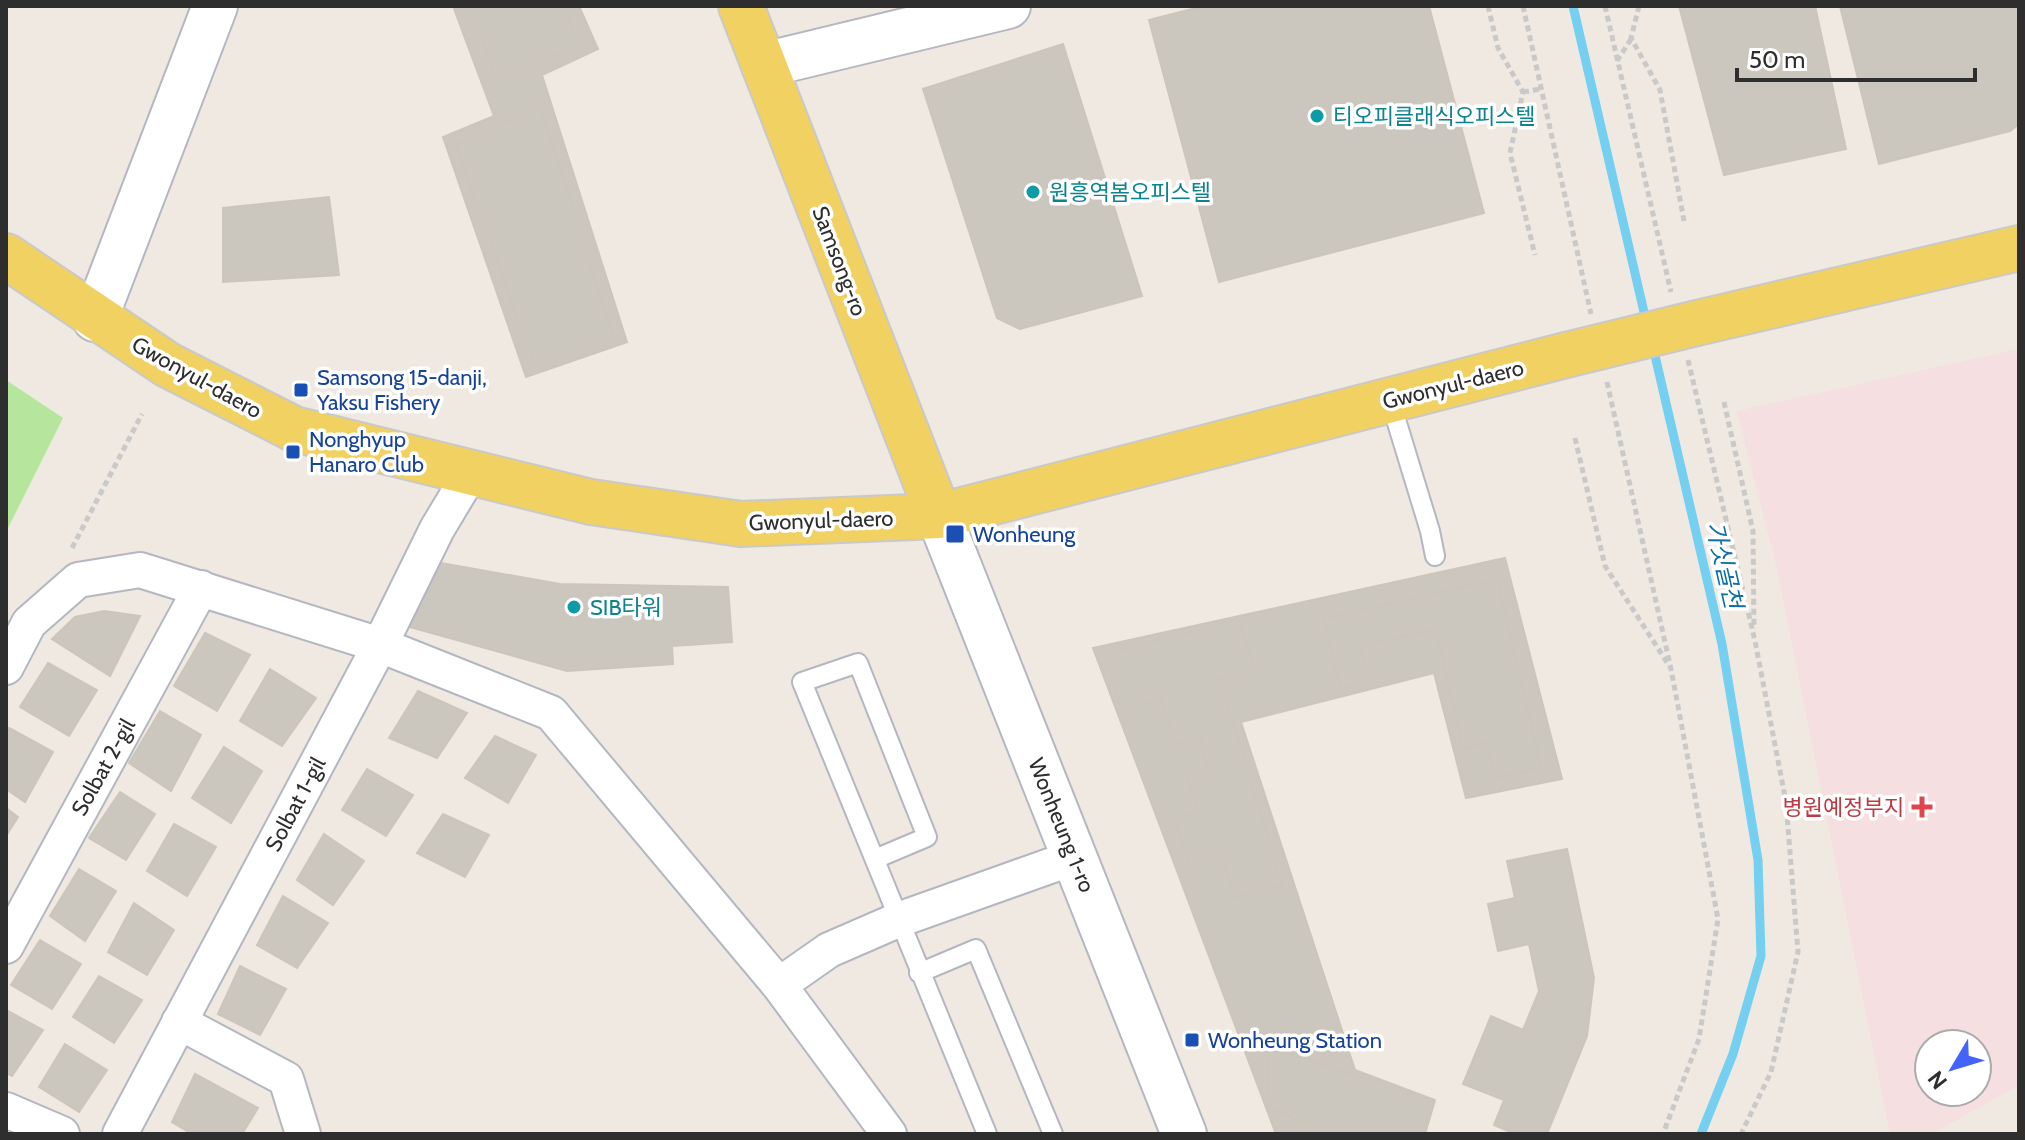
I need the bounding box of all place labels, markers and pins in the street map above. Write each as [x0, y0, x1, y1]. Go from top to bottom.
place label: 티오피클래식오피스텔 [1333, 103, 1535, 130]
marker: 티오피클래식오피스텔 [1308, 107, 1326, 125]
place label: 원흥역봄오피스텔 [1049, 179, 1211, 206]
marker: 원흥역봄오피스텔 [1024, 183, 1042, 201]
place label: Samsong 15-danji, Yaksu Fishery [316, 364, 487, 416]
marker: Samsong 15-danji, Yaksu Fishery [292, 381, 310, 399]
place label: Nonghyup Hanaro Club [309, 426, 424, 478]
marker: Nonghyup Hanaro Club [284, 443, 302, 461]
place label: Wonheung [973, 521, 1076, 548]
marker: Wonheung [944, 523, 966, 545]
place label: SIB타워 [590, 594, 662, 621]
marker: SIB타워 [565, 598, 583, 616]
place label: 병원예정부지 [1783, 794, 1904, 821]
marker: 병원예정부지 [1911, 796, 1933, 818]
place label: Wonheung Station [1208, 1027, 1382, 1054]
marker: Wonheung Station [1183, 1031, 1201, 1049]

